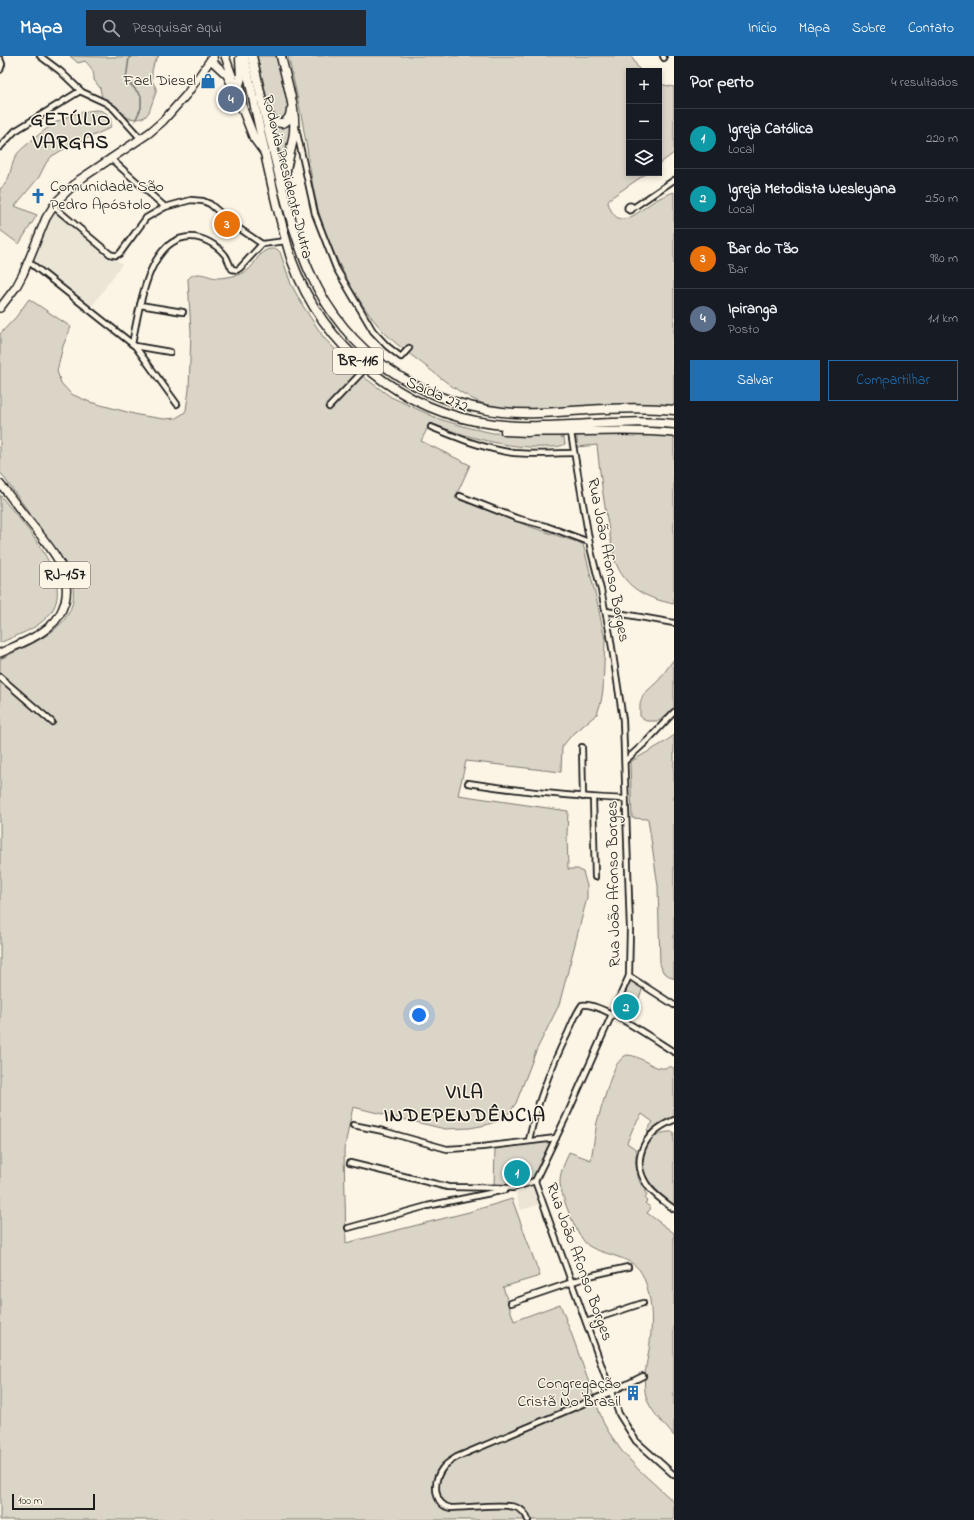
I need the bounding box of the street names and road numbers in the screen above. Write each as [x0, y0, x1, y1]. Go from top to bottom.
street label: Rodovia Presidente Dutra [255, 93, 319, 261]
road number: BR-116 [333, 348, 383, 374]
street label: Saída 272 [402, 371, 472, 419]
street label: Rua João Afonso Borges [580, 476, 636, 644]
road number: RJ-157 [40, 562, 90, 588]
street label: Rua João Afonso Borges [601, 800, 627, 968]
street label: Rua João Afonso Borges [539, 1180, 619, 1344]

